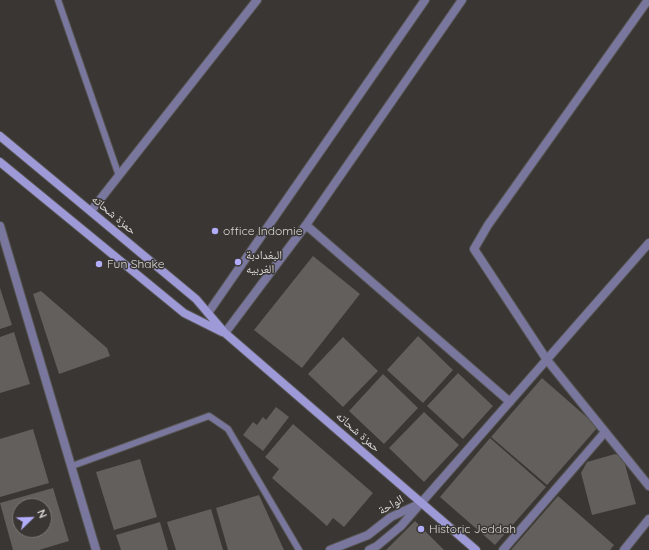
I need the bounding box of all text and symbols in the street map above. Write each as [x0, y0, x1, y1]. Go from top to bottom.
street label: حمزة شحاته [89, 192, 139, 238]
place label: office Indomie [223, 224, 302, 238]
marker: office Indomie [210, 226, 220, 236]
place label: البغدادبة الغربيه [246, 248, 282, 276]
place label: Fun Shake [107, 257, 164, 271]
marker: البغدادبة الغربيه [233, 257, 243, 267]
marker: Fun Shake [94, 259, 104, 269]
street label: حمزة شحاته [333, 409, 383, 455]
street label: الواحة [376, 492, 406, 518]
north arrow [12, 498, 52, 538]
text: N [34, 507, 50, 520]
place label: Historic Jeddah [429, 522, 516, 536]
marker: Historic Jeddah [416, 524, 426, 534]

